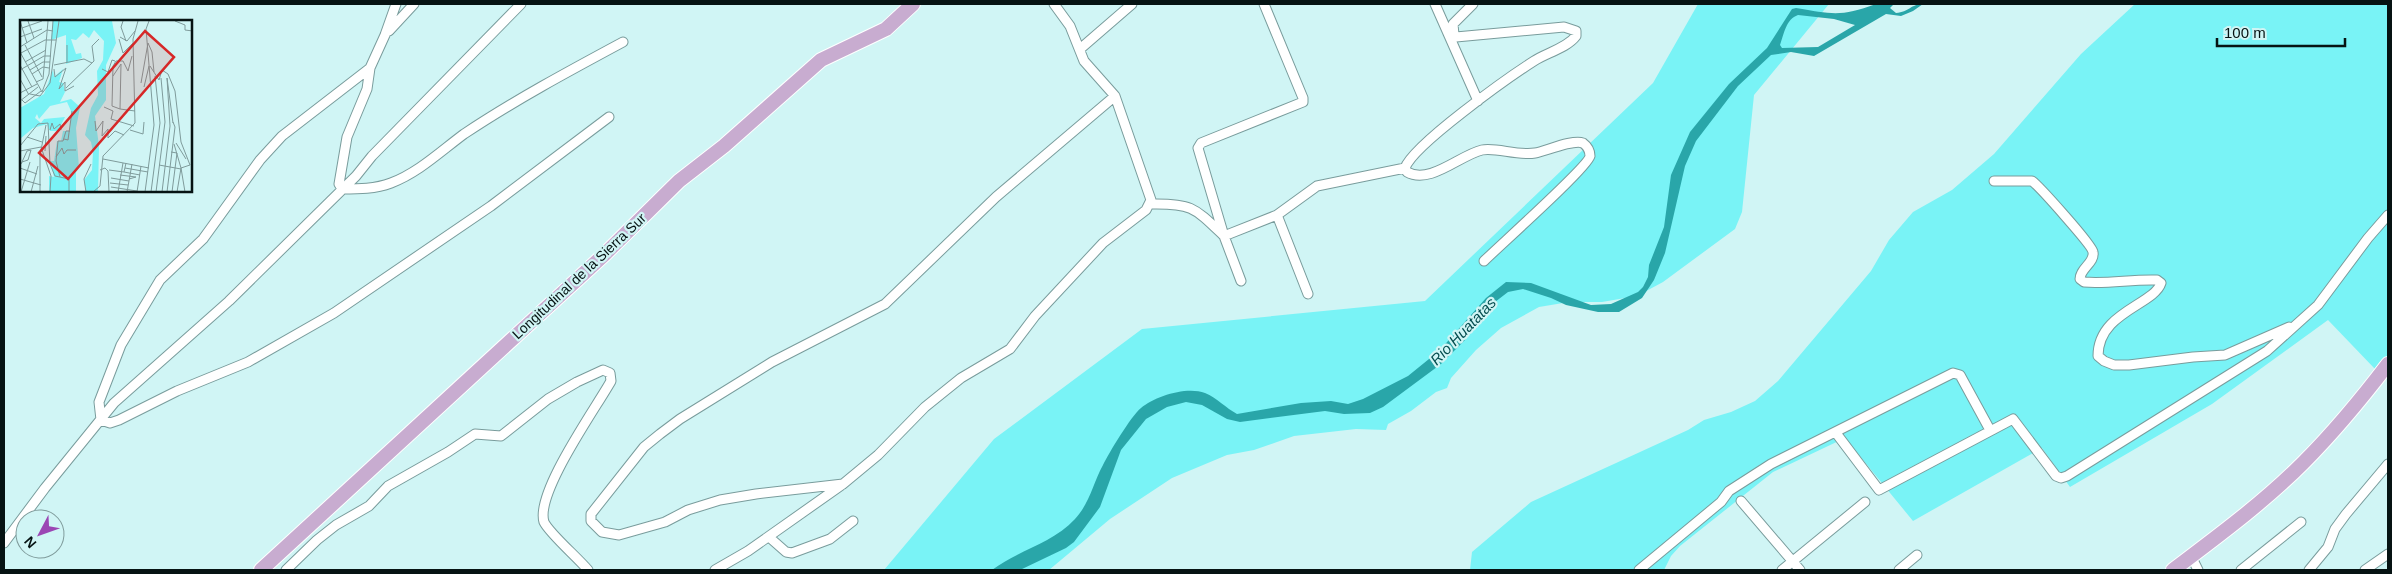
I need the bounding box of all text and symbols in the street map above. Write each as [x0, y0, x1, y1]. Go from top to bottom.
scale bar [2217, 15, 2344, 47]
inset map [20, 20, 192, 192]
text: 100 m [2224, 24, 2266, 41]
street label: Longitudinal de la Sierra Sur [509, 210, 649, 342]
water label: Rio Huatatas [1427, 294, 1500, 368]
north arrow [15, 509, 65, 559]
text: N [21, 533, 40, 552]

